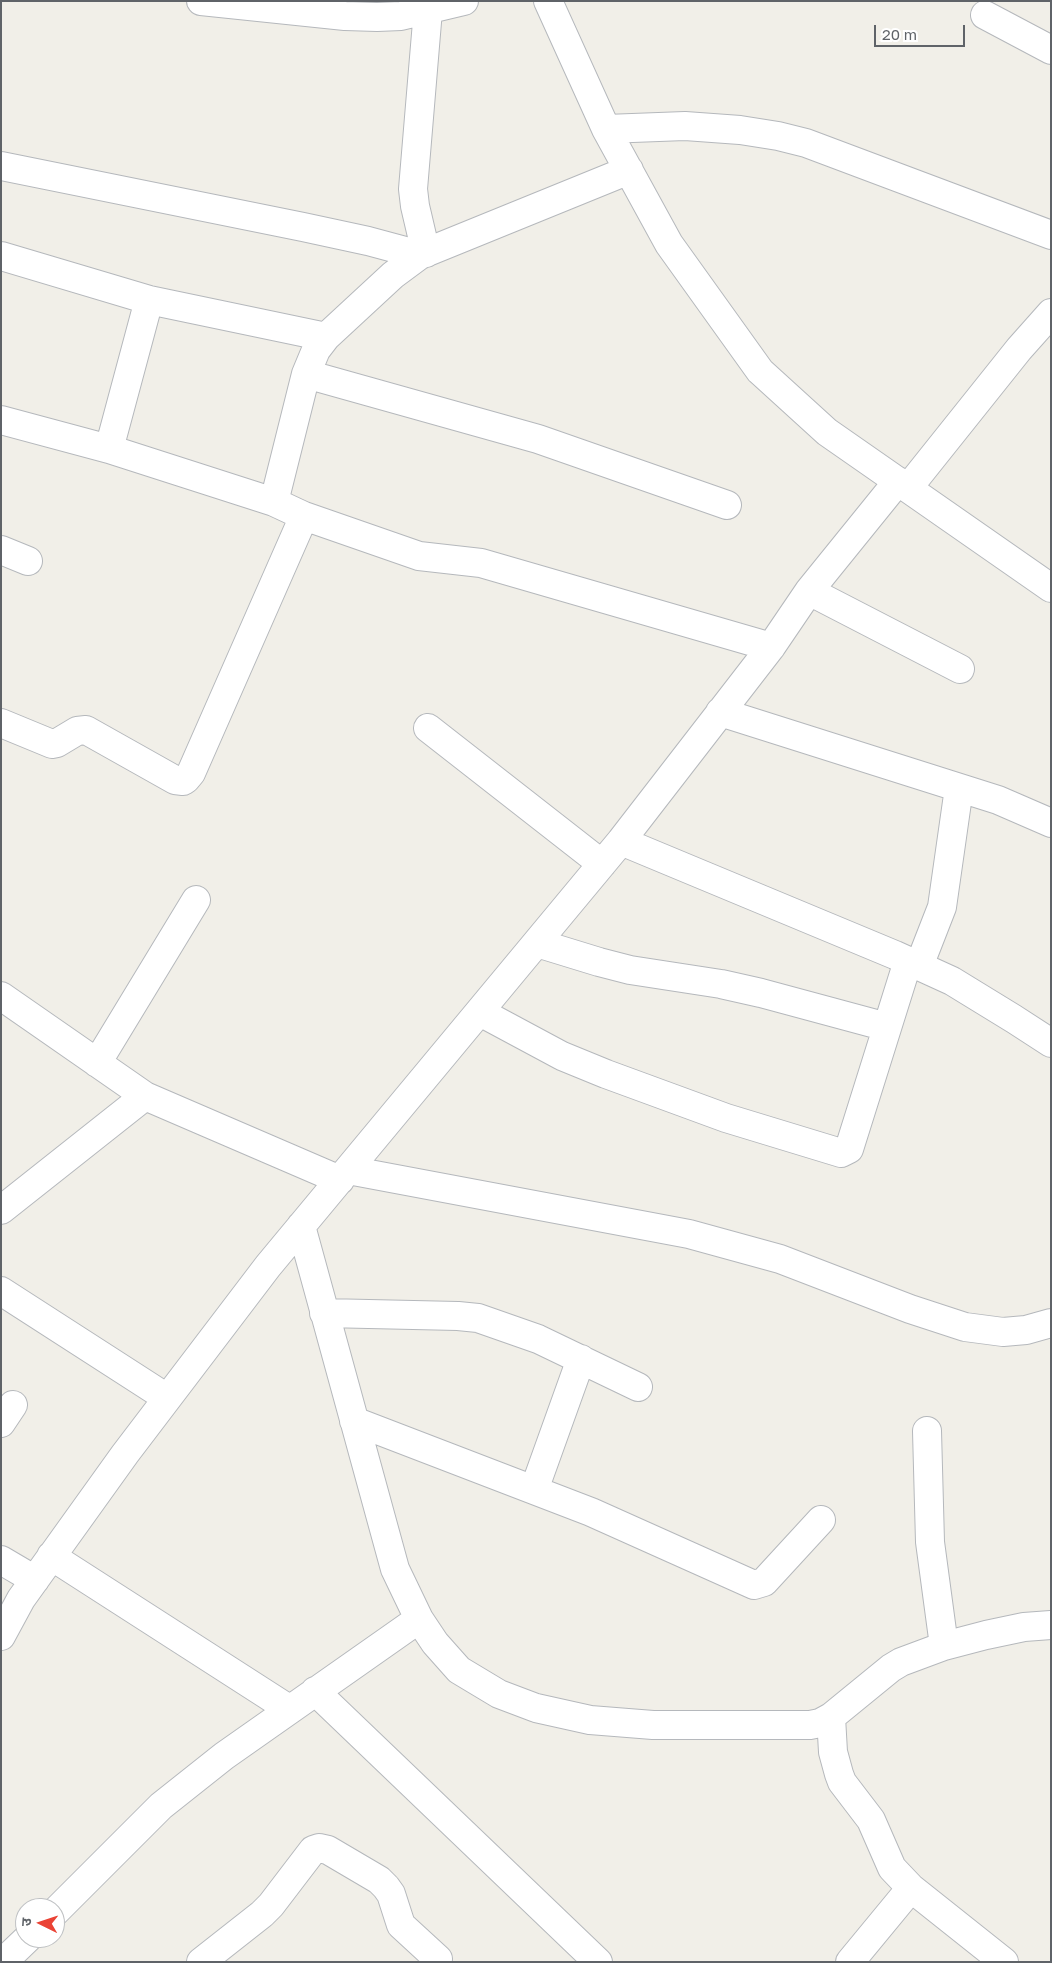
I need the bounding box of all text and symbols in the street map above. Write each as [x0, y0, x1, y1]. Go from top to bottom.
scale bar [877, 15, 968, 47]
text: 20 m [882, 25, 917, 43]
north arrow [15, 1898, 65, 1948]
text: उ [17, 1917, 34, 1927]

